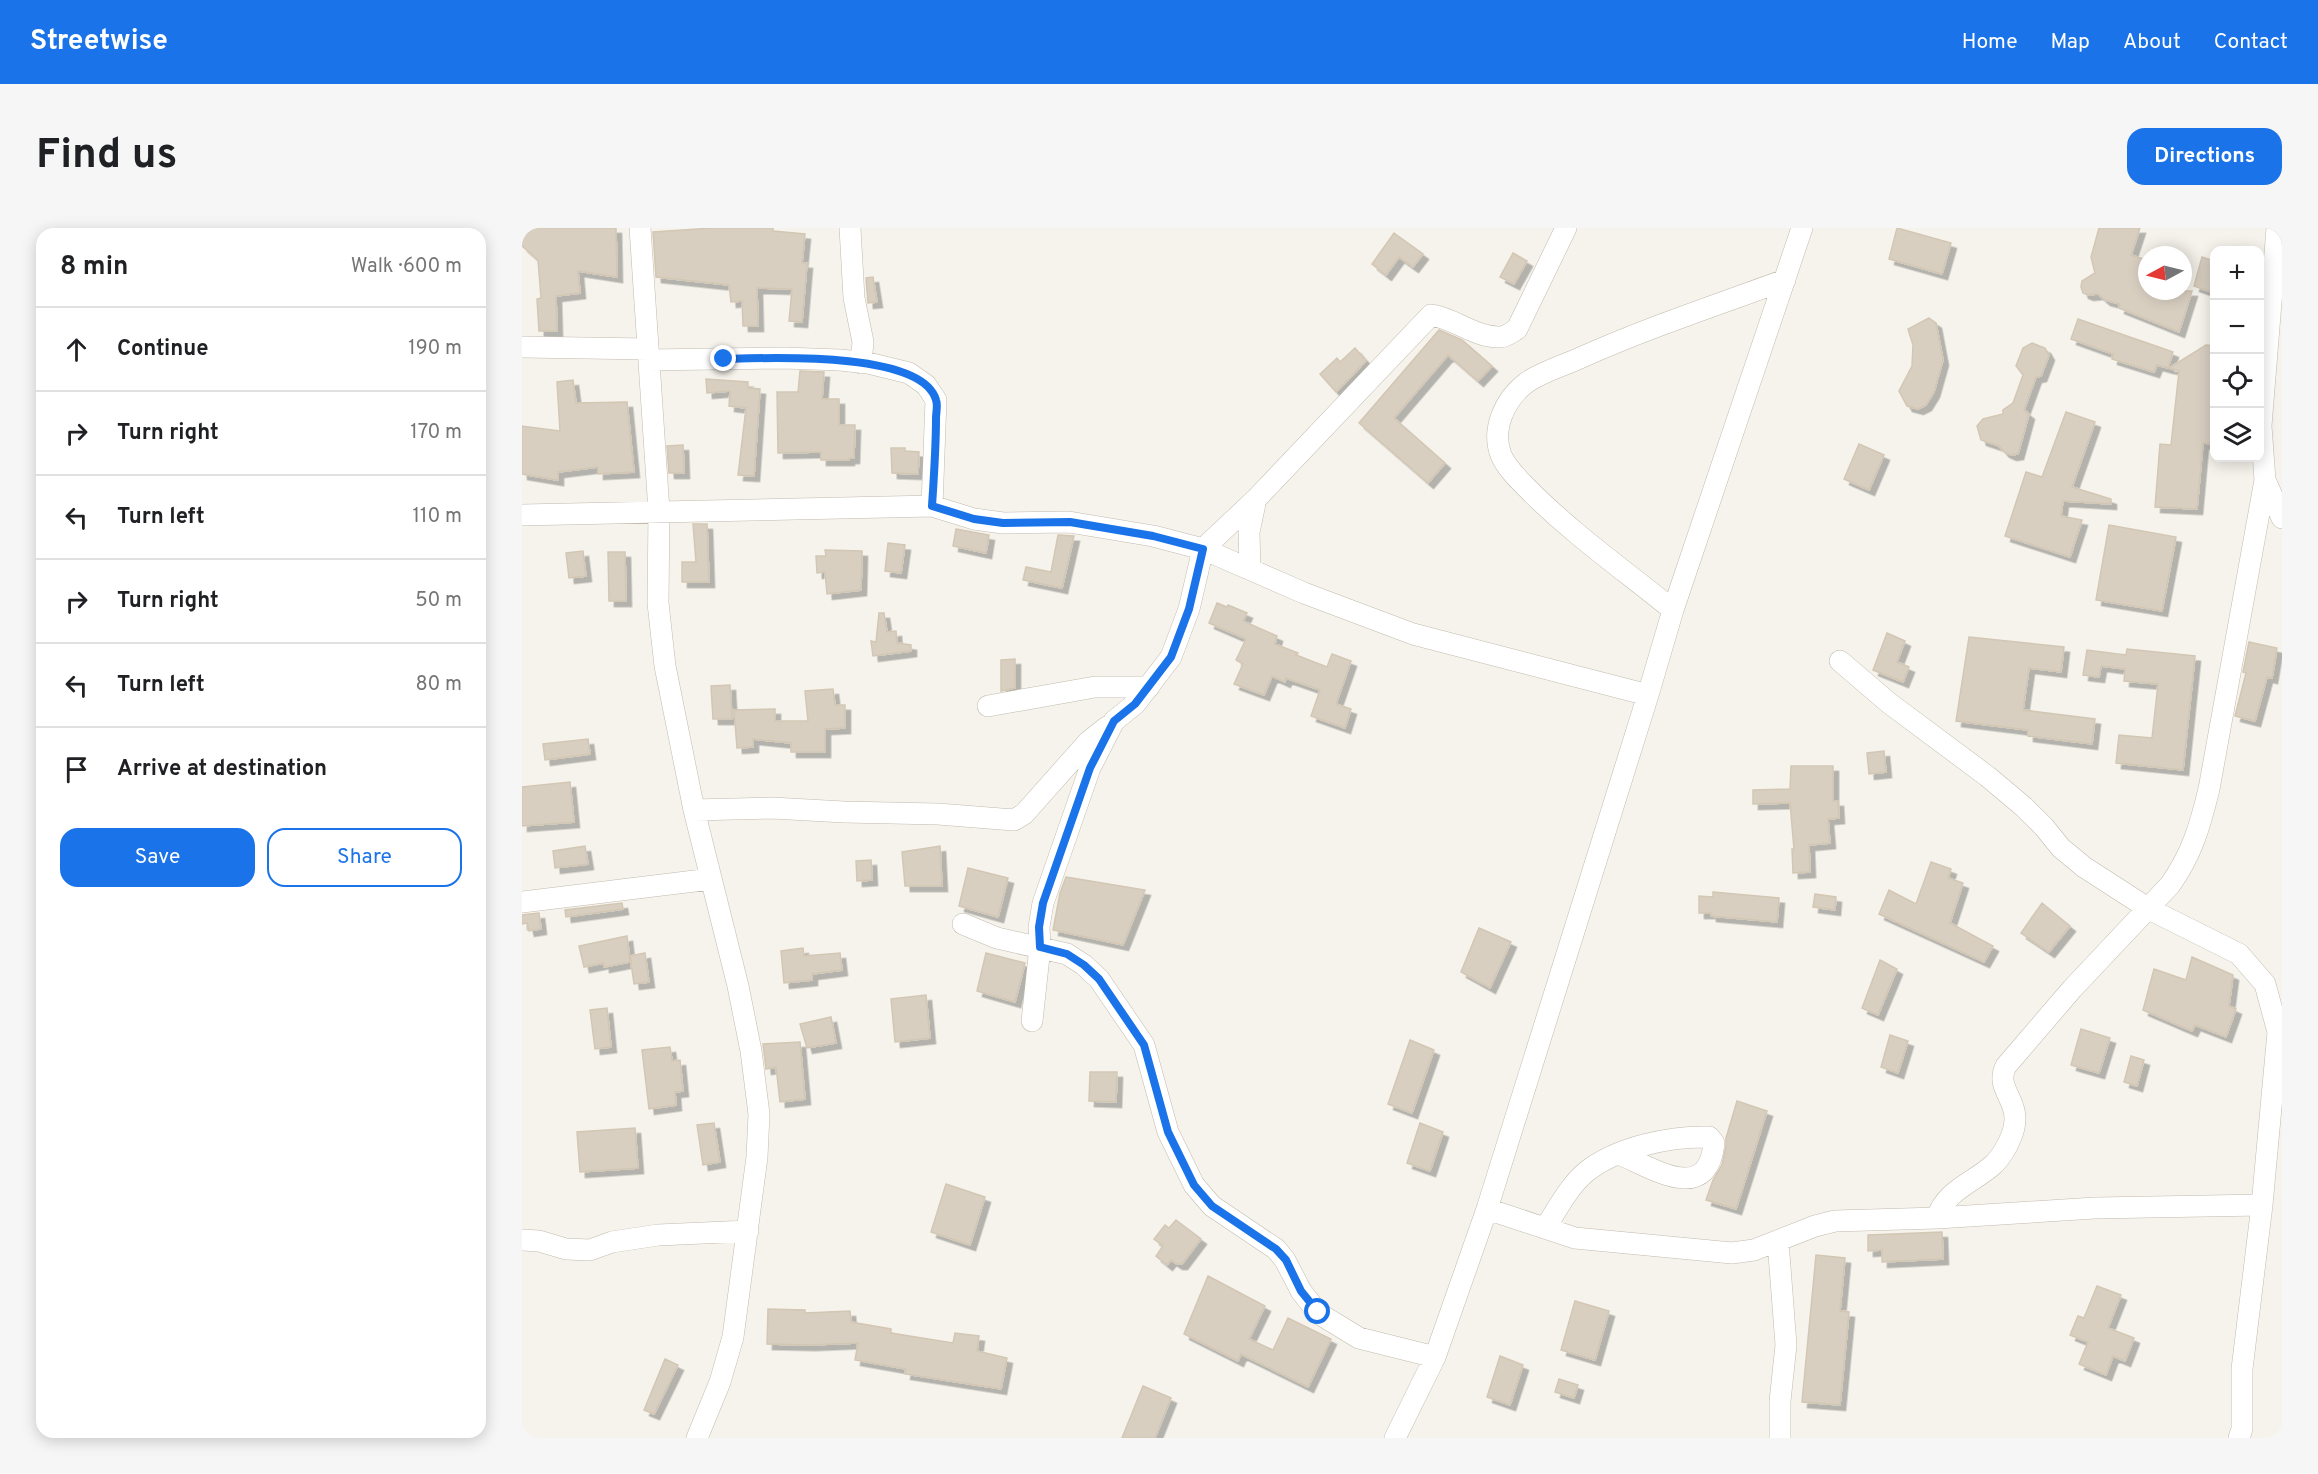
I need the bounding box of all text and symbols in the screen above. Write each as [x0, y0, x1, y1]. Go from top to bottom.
text: Streetwise [30, 24, 168, 60]
text: Home [1962, 29, 2018, 56]
text: Map [2051, 29, 2090, 56]
text: About [2123, 29, 2181, 56]
text: Contact [2214, 29, 2288, 56]
button: Directions [2127, 128, 2282, 185]
text: Find us [36, 130, 177, 183]
north arrow [2138, 246, 2192, 300]
map controls [2210, 246, 2264, 462]
button: + [2210, 246, 2264, 300]
text: 8 min [60, 251, 128, 284]
text: Walk · 600 m [351, 254, 462, 280]
button: − [2210, 300, 2264, 354]
icon: ahead [60, 333, 93, 366]
text: Continue [117, 336, 208, 363]
text: 190 m [408, 336, 462, 362]
route end [710, 345, 736, 371]
button: locate [2210, 354, 2264, 408]
button: layers [2210, 408, 2264, 462]
icon: right [60, 417, 93, 450]
text: Turn right [117, 420, 219, 447]
text: 170 m [410, 420, 462, 446]
icon: left [60, 501, 93, 534]
text: Turn left [117, 504, 205, 531]
text: 110 m [413, 504, 462, 530]
icon: right [60, 585, 93, 618]
text: Turn right [117, 588, 219, 615]
text: 50 m [415, 588, 462, 614]
icon: left [60, 669, 93, 702]
text: Turn left [117, 672, 205, 699]
text: 80 m [416, 672, 462, 698]
icon: arrive [60, 753, 93, 786]
text: Arrive at destination [117, 756, 327, 783]
button: Save [60, 828, 255, 887]
button: Share [267, 828, 462, 887]
route start [1304, 1298, 1330, 1324]

